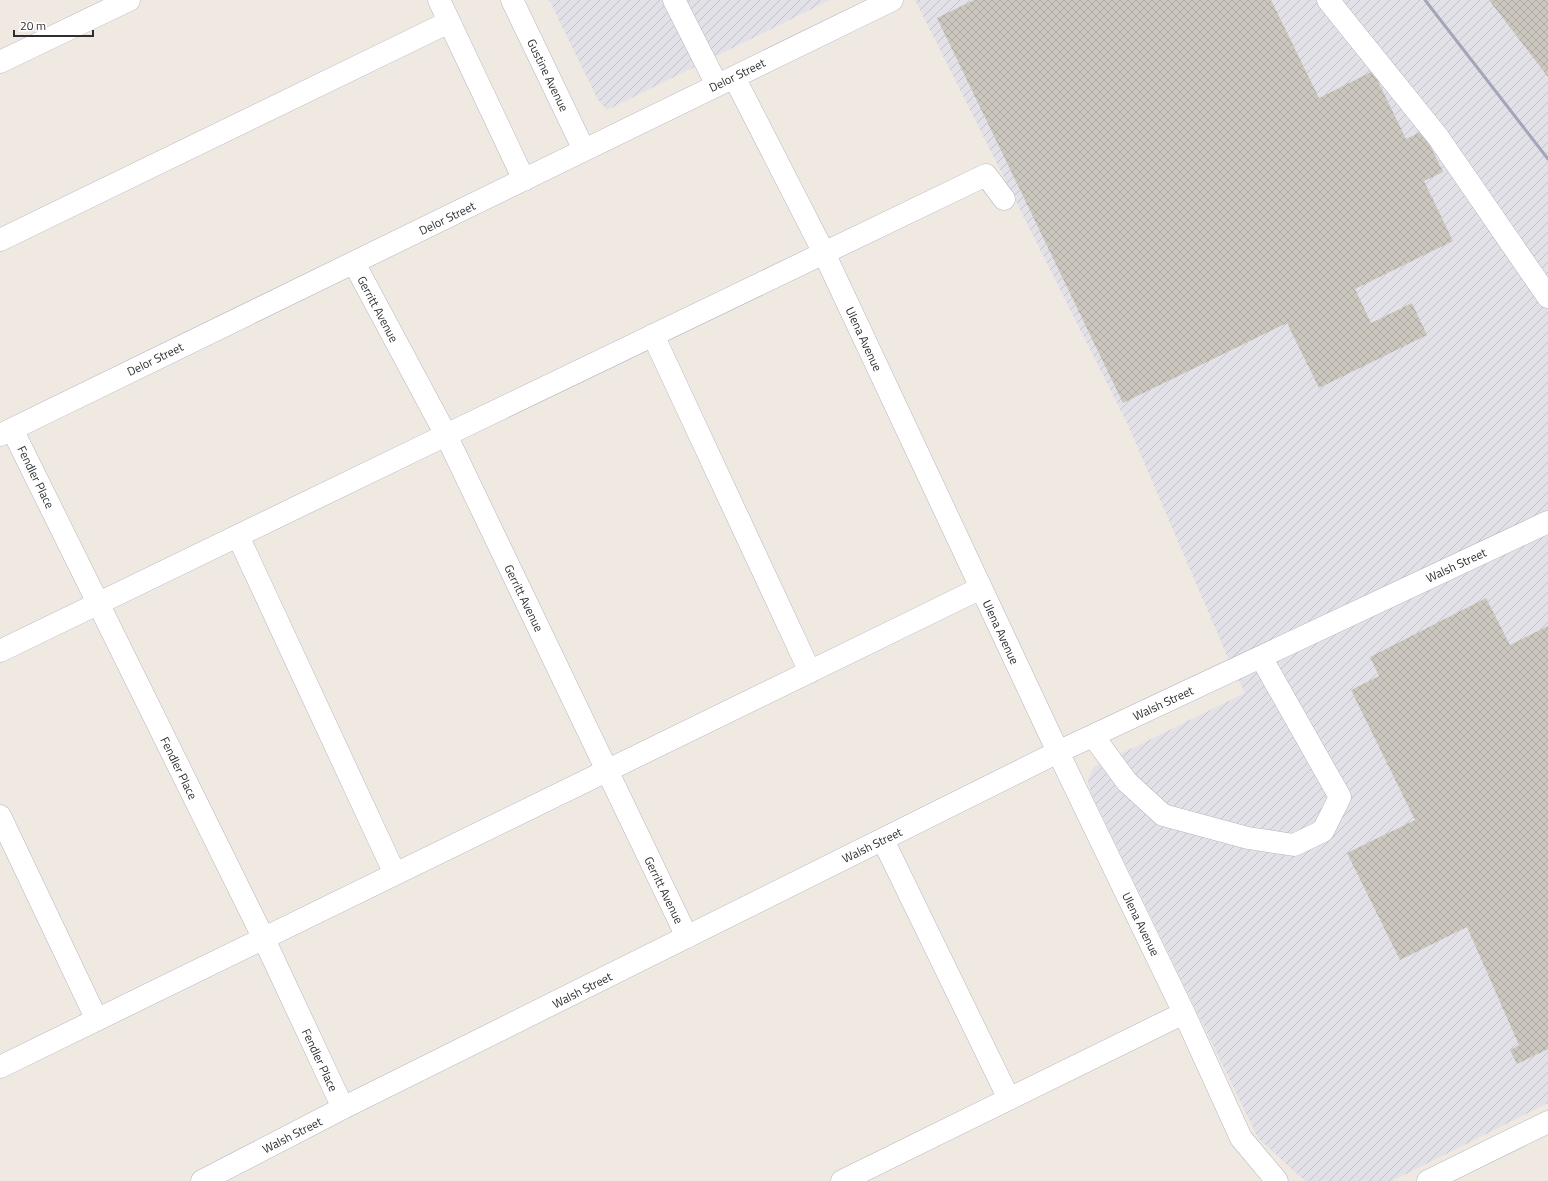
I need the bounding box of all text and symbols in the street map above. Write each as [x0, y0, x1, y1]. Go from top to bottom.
scale bar [14, 12, 93, 38]
text: 20 m [20, 16, 46, 35]
street label: Gustine Avenue [522, 35, 574, 115]
street label: Delor Street [706, 53, 769, 97]
street label: Delor Street [416, 196, 479, 240]
street label: Gerritt Avenue [352, 272, 404, 346]
street label: Ulena Avenue [841, 304, 887, 374]
street label: Delor Street [124, 337, 187, 381]
street label: Fendler Place [13, 442, 59, 512]
street label: Walsh Street [1423, 542, 1490, 587]
street label: Gerritt Avenue [499, 561, 549, 635]
street label: Ulena Avenue [978, 597, 1024, 667]
street label: Walsh Street [1130, 680, 1197, 725]
street label: Fendler Place [156, 733, 202, 803]
street label: Walsh Street [839, 822, 906, 868]
street label: Gerritt Avenue [639, 853, 689, 927]
street label: Ulena Avenue [1117, 889, 1165, 959]
street label: Walsh Street [549, 966, 616, 1013]
street label: Fendler Place [297, 1025, 343, 1095]
street label: Walsh Street [259, 1111, 326, 1158]

